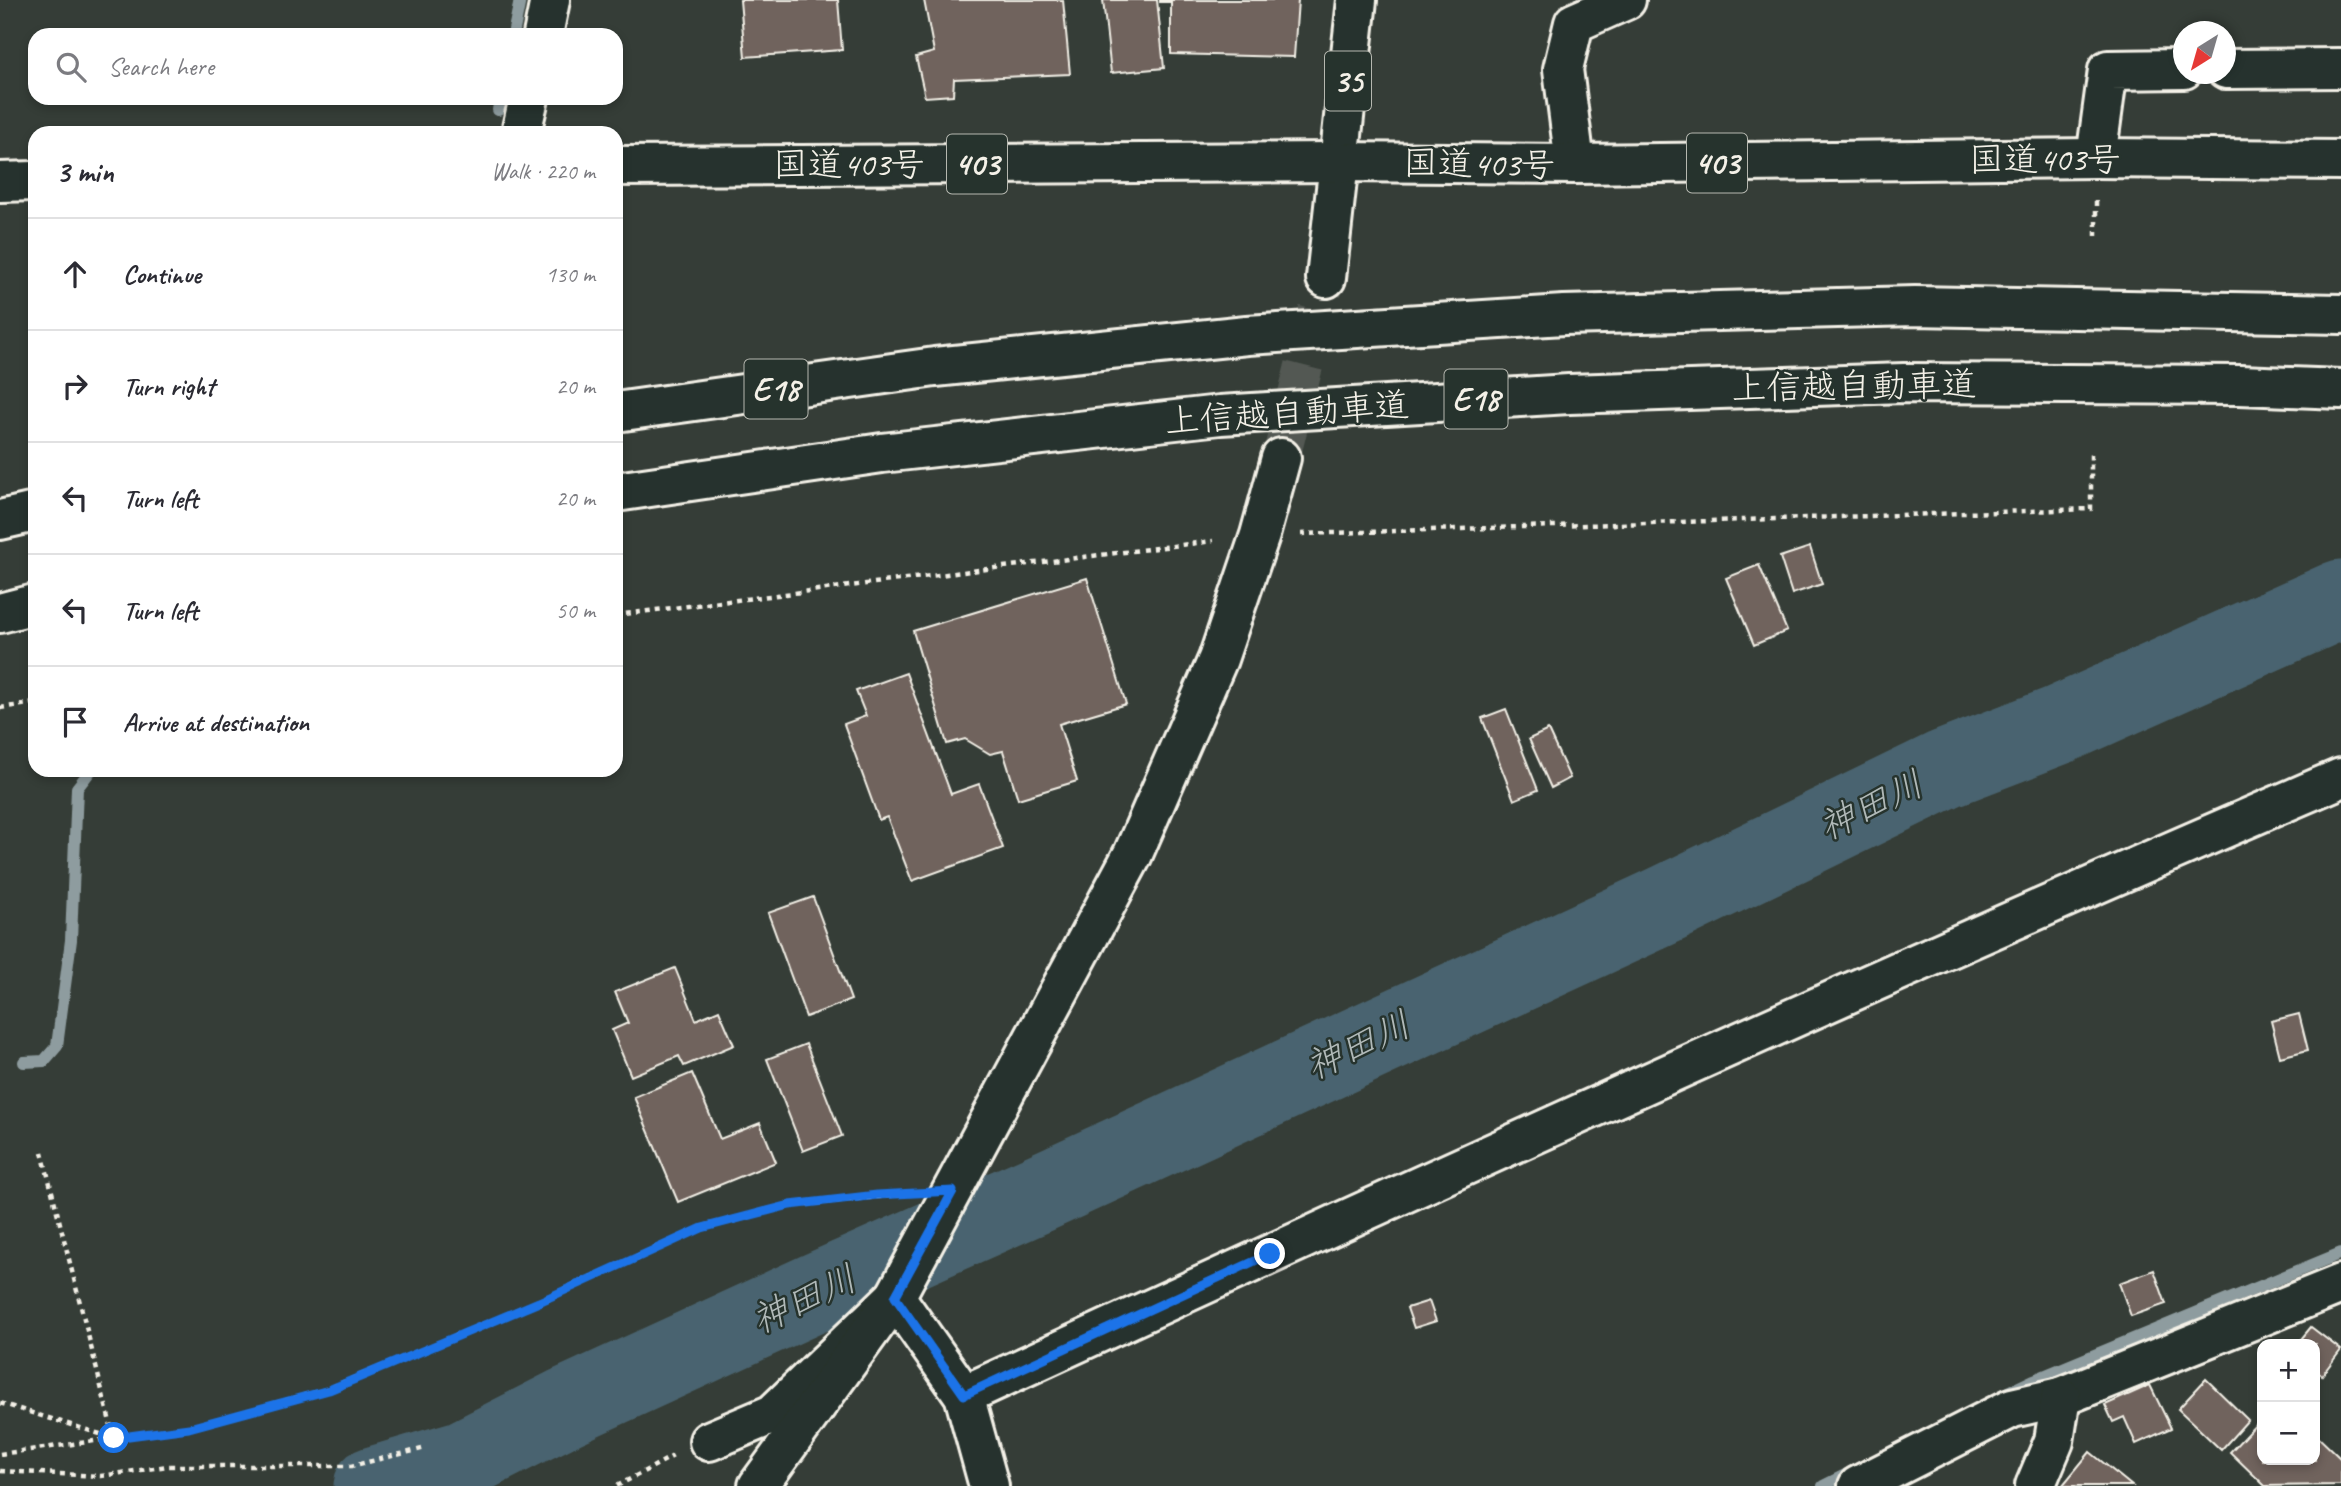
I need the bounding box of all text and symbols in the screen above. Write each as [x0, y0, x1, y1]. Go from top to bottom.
north arrow [2173, 21, 2236, 84]
search box [28, 28, 623, 105]
icon: search [52, 48, 90, 86]
text: Search here [108, 50, 214, 83]
road number: 35 [1325, 52, 1371, 110]
road number: 403 [947, 134, 1007, 194]
road number: 403 [1687, 134, 1747, 192]
street label: 国道403号 [1969, 137, 2121, 182]
street label: 国道403号 [1402, 140, 1556, 188]
street label: 国道403号 [773, 142, 925, 187]
text: 3 min [56, 153, 113, 191]
text: Walk · 220 m [491, 157, 595, 186]
icon: ahead [56, 255, 94, 293]
text: Continue [123, 258, 201, 291]
text: 130 m [546, 260, 595, 289]
road number: E18 [744, 360, 808, 418]
street label: 上信越自動車道 [1731, 361, 1977, 411]
icon: right [56, 367, 94, 405]
text: Turn right [123, 370, 214, 403]
road number: E18 [1444, 370, 1508, 428]
text: 20 m [556, 372, 595, 401]
street label: 上信越自動車道 [1163, 382, 1411, 444]
icon: left [56, 479, 94, 517]
text: Turn left [123, 482, 198, 515]
text: 20 m [556, 484, 595, 513]
icon: left [56, 591, 94, 629]
text: Turn left [123, 594, 198, 627]
text: 50 m [556, 596, 595, 625]
icon: arrive [56, 703, 94, 741]
text: Arrive at destination [123, 706, 309, 739]
water label: 神田川 [1811, 760, 1931, 850]
water label: 神田川 [1298, 1000, 1418, 1090]
route end [1254, 1238, 1285, 1269]
water label: 神田川 [744, 1254, 864, 1344]
map controls [2257, 1339, 2320, 1465]
button: + [2257, 1339, 2320, 1402]
button: − [2257, 1402, 2320, 1465]
route start [98, 1422, 129, 1453]

